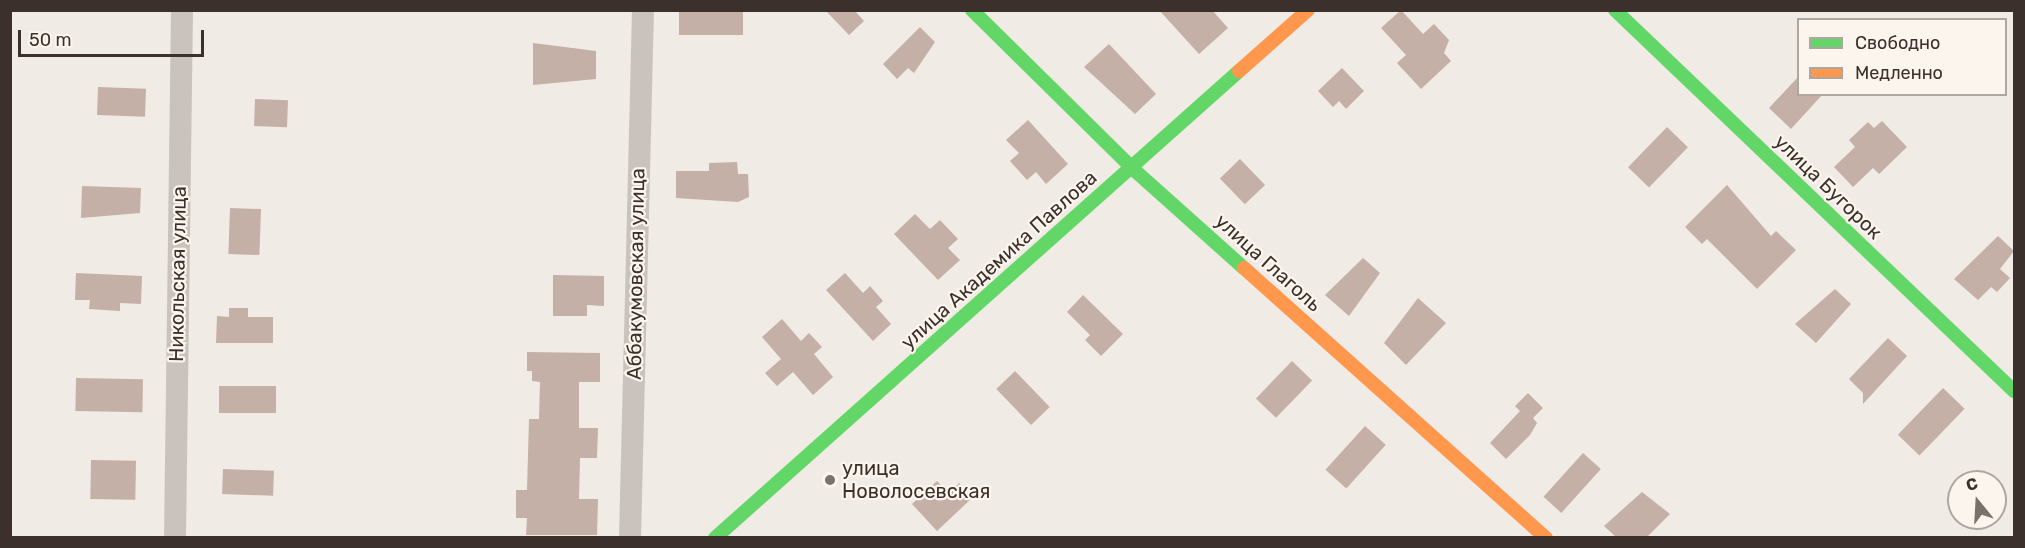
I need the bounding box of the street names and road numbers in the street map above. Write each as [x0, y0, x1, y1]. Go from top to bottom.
street label: улица Бугорок [1769, 130, 1887, 244]
street label: улица Академика Павлова [896, 166, 1102, 354]
street label: Аббакумовская улица [622, 168, 650, 380]
street label: Никольская улица [164, 186, 192, 362]
street label: улица Глаголь [1210, 209, 1326, 317]

